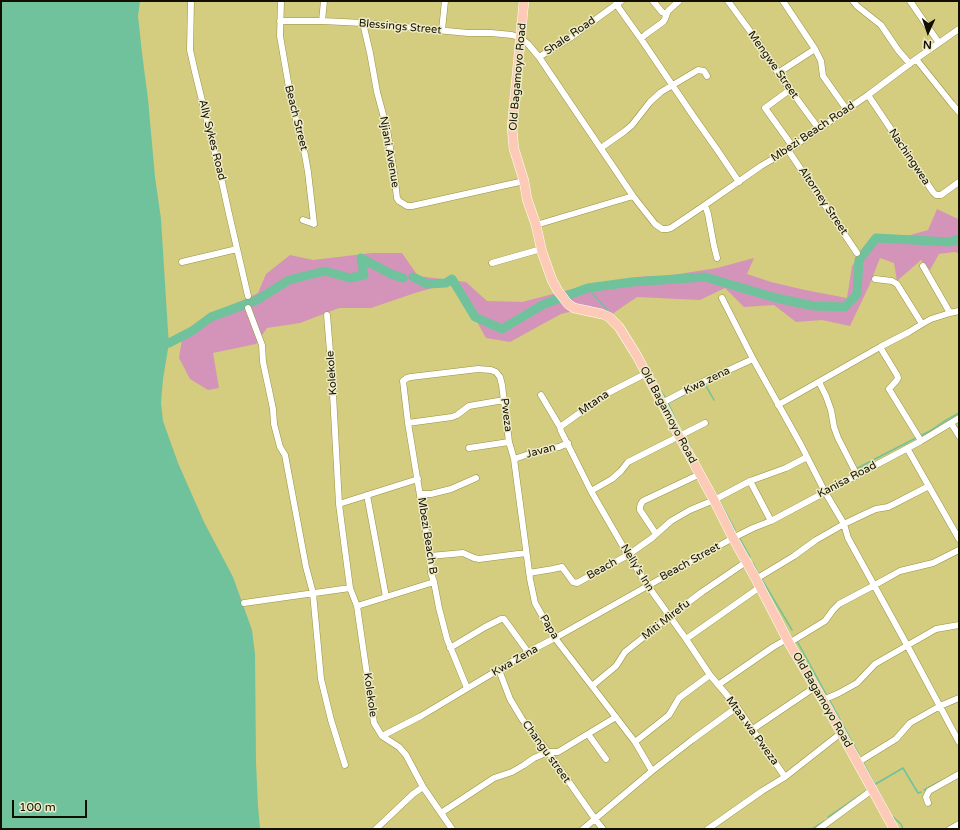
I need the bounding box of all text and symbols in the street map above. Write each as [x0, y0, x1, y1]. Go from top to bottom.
north arrow [908, 12, 948, 52]
street label: Shale Road [542, 14, 598, 58]
street label: Blessings Street [358, 17, 442, 37]
street label: Old Bagamoyo Road [507, 23, 529, 131]
street label: Mengwe Street [745, 29, 801, 101]
text: N [923, 38, 932, 51]
street label: Beach Street [282, 84, 310, 152]
street label: Ally Sykes Road [196, 98, 228, 182]
street label: Mbezi Beach Road [769, 99, 857, 165]
street label: Njiani Avenue [376, 115, 402, 189]
street label: Nachingwea [885, 126, 933, 188]
street label: Altorney Street [795, 165, 851, 237]
street label: Kolekole [324, 350, 340, 396]
street label: Old Bagamoyo Road [637, 364, 699, 466]
street label: Kwa zena [682, 364, 732, 398]
street label: Mtana [576, 388, 612, 418]
street label: Pweza [497, 397, 515, 433]
street label: Javan [525, 441, 557, 461]
street label: Kanisa Road [815, 459, 879, 501]
street label: Mbezi Beach B [414, 497, 440, 575]
street label: Beach Street [658, 540, 722, 584]
street label: Nelly's Inn [617, 542, 657, 594]
street label: Beach [585, 555, 619, 583]
street label: Miti Mirefu [639, 597, 693, 643]
street label: Papa [537, 612, 561, 642]
street label: Kwa Zena [490, 642, 540, 680]
street label: Old Bagamoyo Road [789, 650, 855, 750]
street label: Kolekole [360, 672, 380, 718]
street label: Mtaa wa Pweza [723, 694, 781, 768]
street label: Changu street [519, 718, 573, 786]
scale bar [14, 792, 89, 818]
text: 100 m [19, 800, 56, 814]

